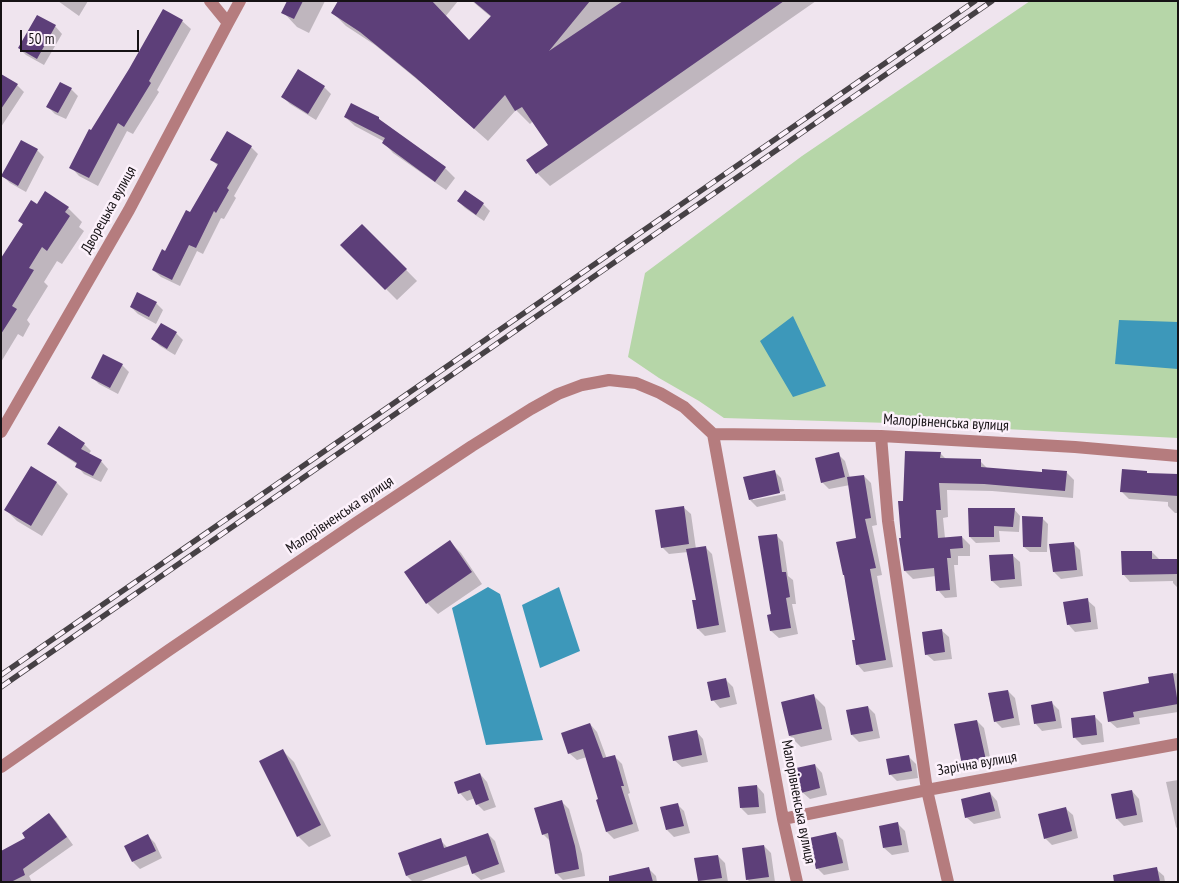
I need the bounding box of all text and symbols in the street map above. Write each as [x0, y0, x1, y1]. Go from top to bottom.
scale bar [22, 20, 141, 52]
text: 50 m [28, 29, 54, 48]
street label: Дворецька вулиця [78, 163, 140, 257]
street label: Малорівненська вулиця [883, 411, 1009, 435]
street label: Малорівненська вулиця [283, 472, 397, 558]
street label: Малорівненська вулиця [777, 739, 819, 865]
street label: Зарічна вулиця [936, 748, 1018, 780]

